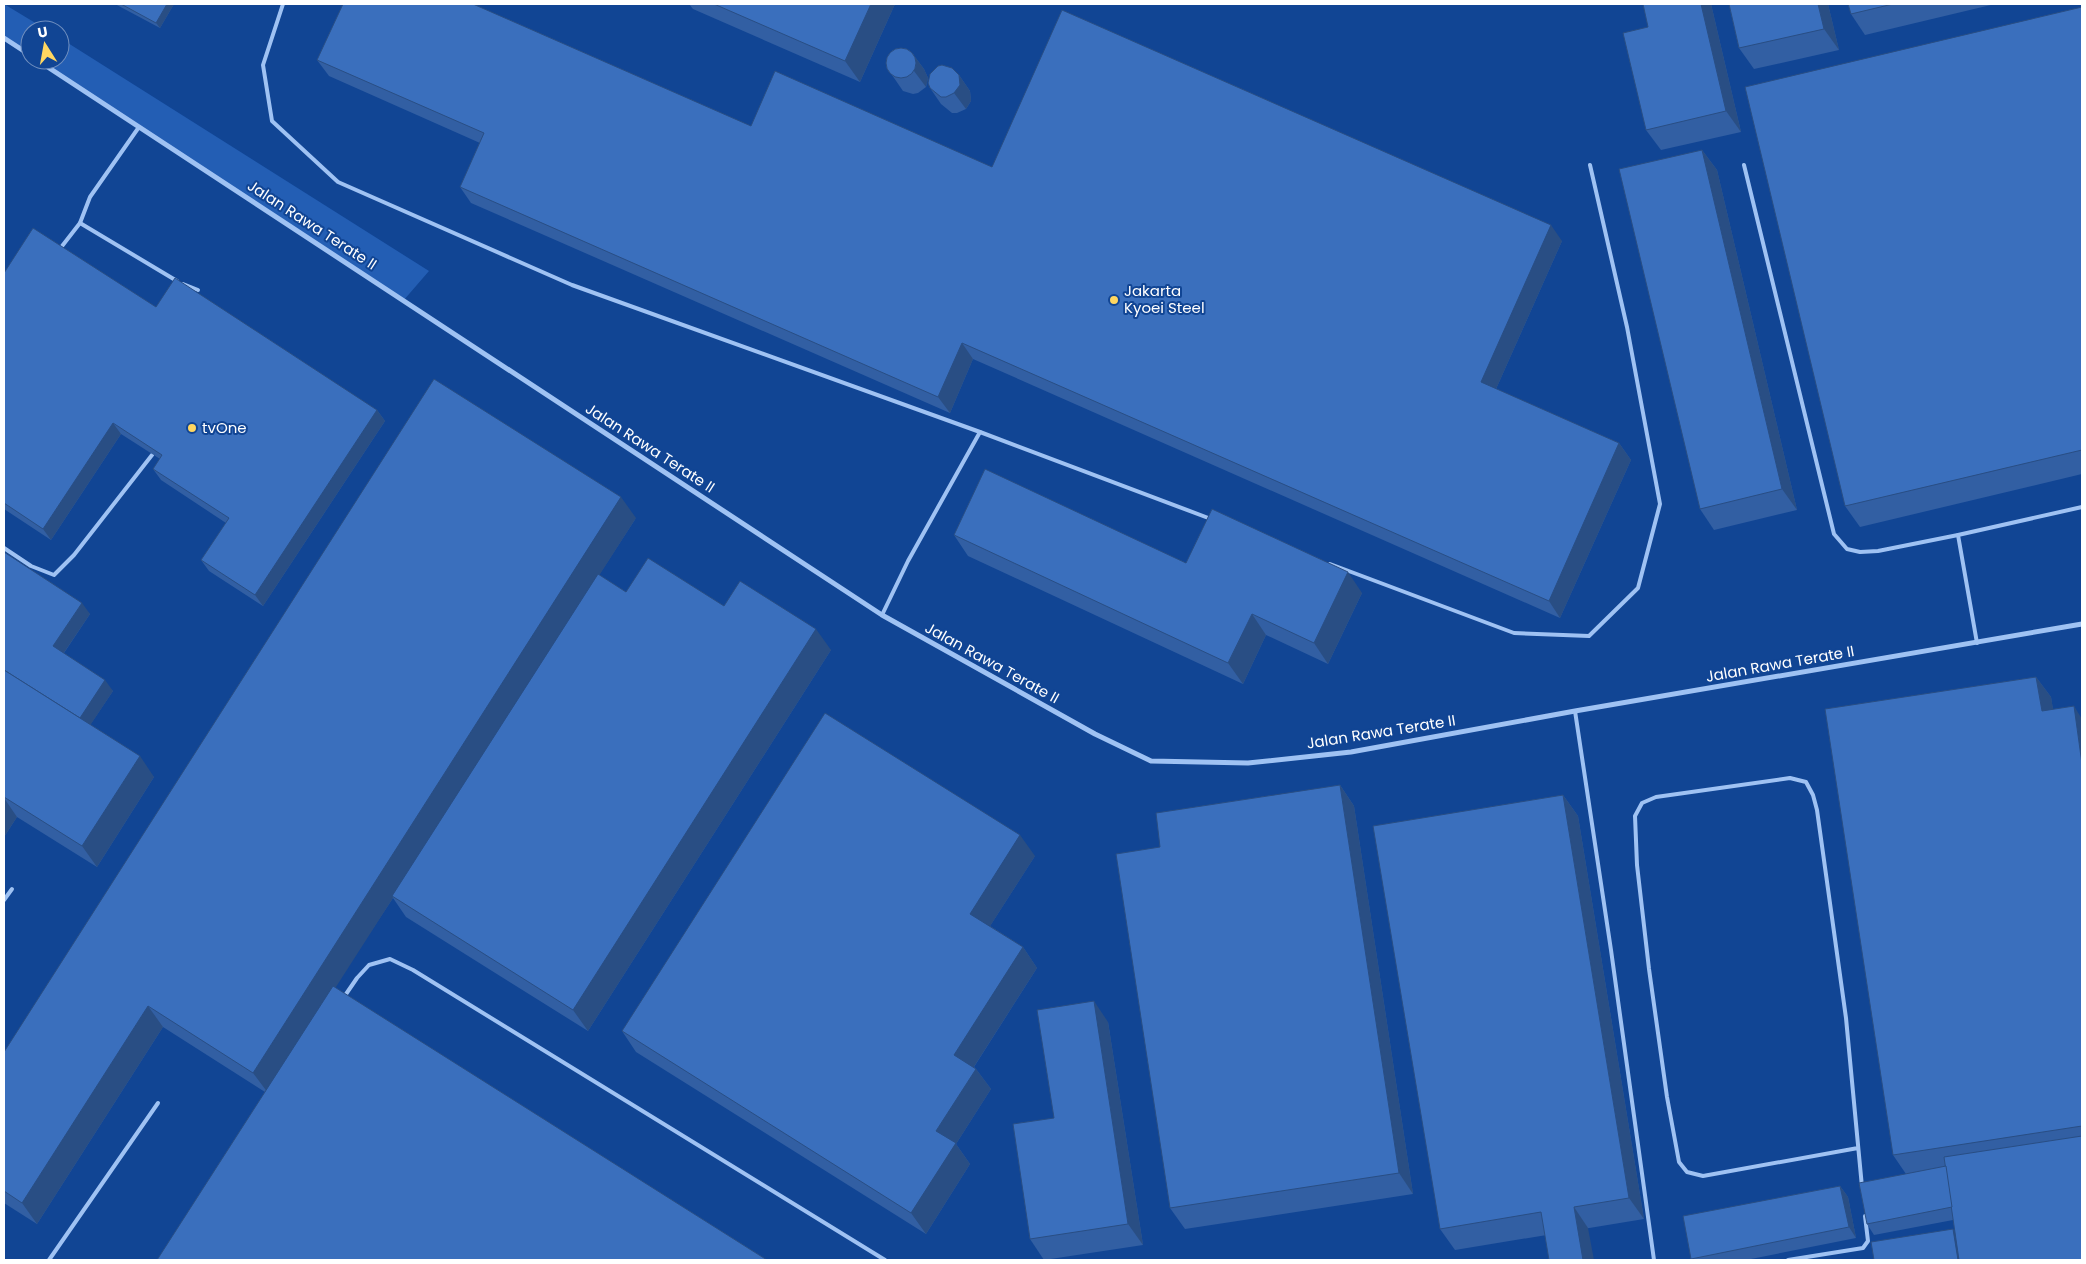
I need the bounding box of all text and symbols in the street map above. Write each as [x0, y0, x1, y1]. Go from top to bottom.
north arrow [20, 20, 70, 70]
text: U [36, 21, 49, 43]
street label: Jalan Rawa Terate II [243, 175, 381, 274]
place label: Jakarta Kyoei Steel [1124, 280, 1205, 318]
marker: Jakarta Kyoei Steel [1108, 294, 1120, 306]
street label: Jalan Rawa Terate II [581, 398, 719, 497]
place label: tvOne [202, 417, 247, 438]
marker: tvOne [186, 422, 198, 434]
street label: Jalan Rawa Terate II [921, 617, 1063, 708]
street label: Jalan Rawa Terate II [1704, 640, 1856, 687]
street label: Jalan Rawa Terate II [1305, 709, 1457, 754]

